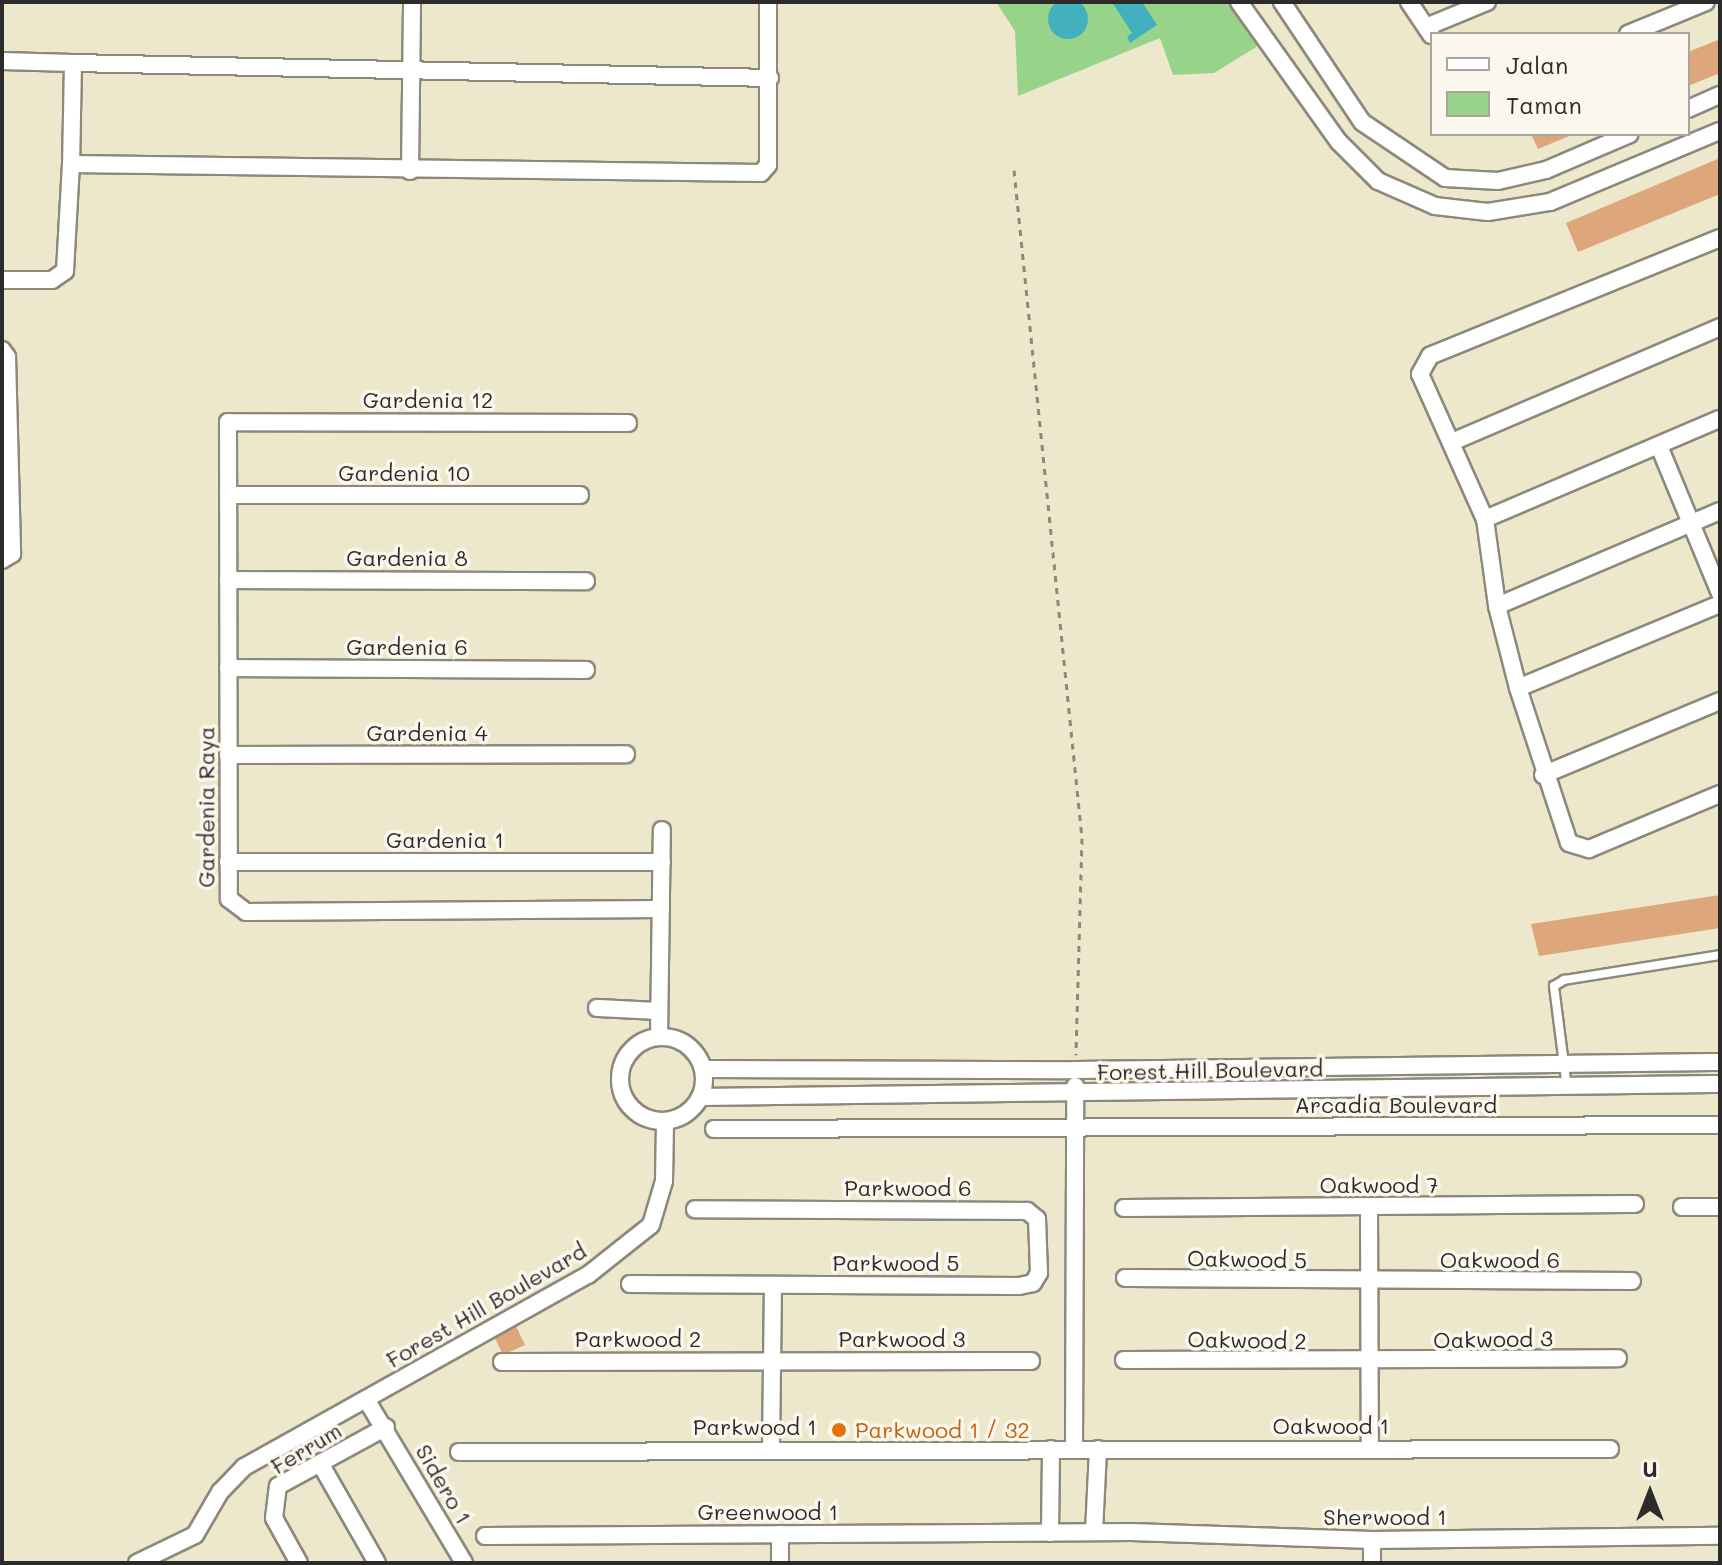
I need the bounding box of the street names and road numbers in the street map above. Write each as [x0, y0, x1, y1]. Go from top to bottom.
street label: Gardenia 12 [363, 387, 493, 413]
street label: Gardenia 10 [338, 460, 470, 486]
street label: Gardenia 8 [346, 545, 468, 571]
street label: Gardenia 6 [346, 634, 468, 660]
street label: Gardenia 4 [366, 720, 488, 746]
street label: Gardenia Raya [193, 726, 219, 888]
street label: Gardenia 1 [386, 827, 504, 853]
street label: Forest Hill Boulevard [1097, 1055, 1323, 1085]
street label: Arcadia Boulevard [1295, 1092, 1497, 1118]
street label: Oakwood 7 [1319, 1172, 1439, 1198]
street label: Parkwood 6 [844, 1175, 972, 1201]
street label: Forest Hill Boulevard [381, 1237, 591, 1373]
street label: Oakwood 5 [1187, 1245, 1307, 1273]
street label: Oakwood 6 [1440, 1247, 1560, 1273]
street label: Parkwood 5 [833, 1250, 959, 1276]
street label: Oakwood 3 [1433, 1325, 1553, 1353]
street label: Parkwood 2 [575, 1326, 701, 1352]
street label: Parkwood 3 [839, 1326, 965, 1352]
street label: Oakwood 2 [1187, 1326, 1307, 1354]
street label: Oakwood 1 [1273, 1413, 1389, 1439]
street label: Parkwood 1 [693, 1414, 817, 1440]
street label: Ferrum [266, 1417, 346, 1479]
street label: Sidero 1 [411, 1439, 477, 1529]
street label: Greenwood 1 [698, 1499, 838, 1525]
street label: Sherwood 1 [1323, 1504, 1447, 1530]

